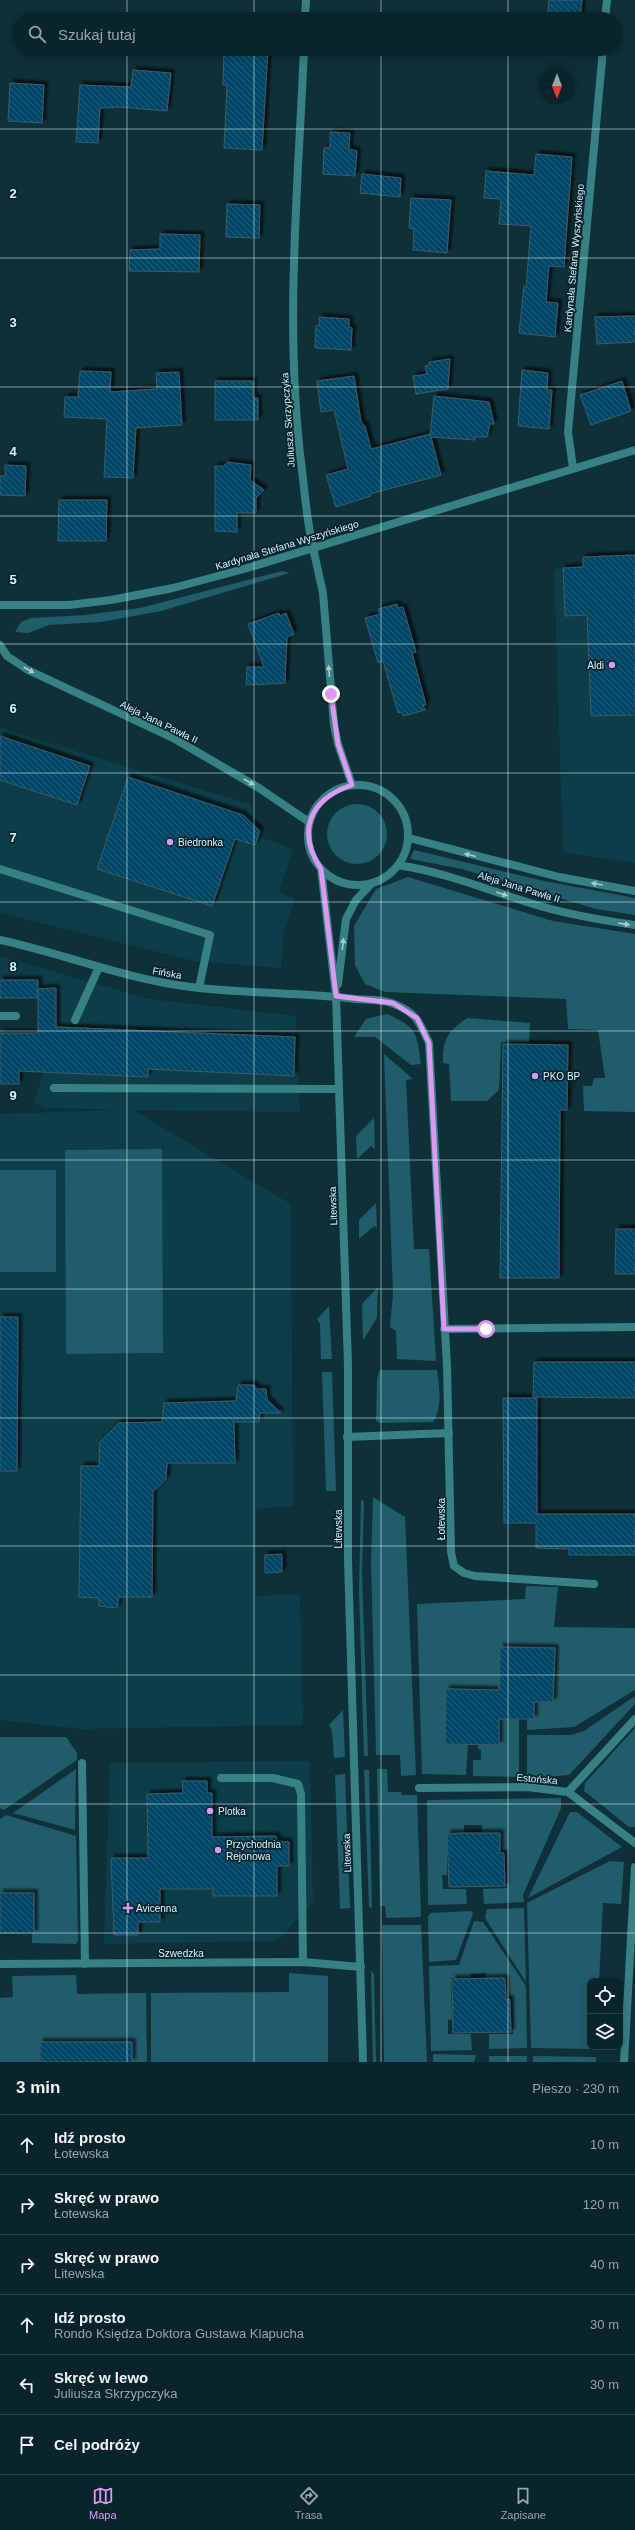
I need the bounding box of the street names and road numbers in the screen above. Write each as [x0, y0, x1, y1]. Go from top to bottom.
street label: Kardynała Stefana Wyszyńskiego [562, 183, 586, 333]
street label: Juliusza Skrzypczyka [279, 372, 297, 468]
street label: Kardynała Stefana Wyszyńskiego [214, 518, 360, 572]
street label: Aleja Jana Pawła II [118, 698, 200, 746]
street label: Aleja Jana Pawła II [477, 869, 561, 905]
street label: Fińska [152, 965, 183, 981]
street label: Litewska [327, 1186, 339, 1226]
street label: Łotewska [436, 1497, 447, 1540]
street label: Litewska [333, 1509, 344, 1548]
street label: Estońska [516, 1772, 558, 1786]
street label: Litewska [341, 1833, 353, 1873]
street label: Szwedzka [158, 1948, 204, 1959]

